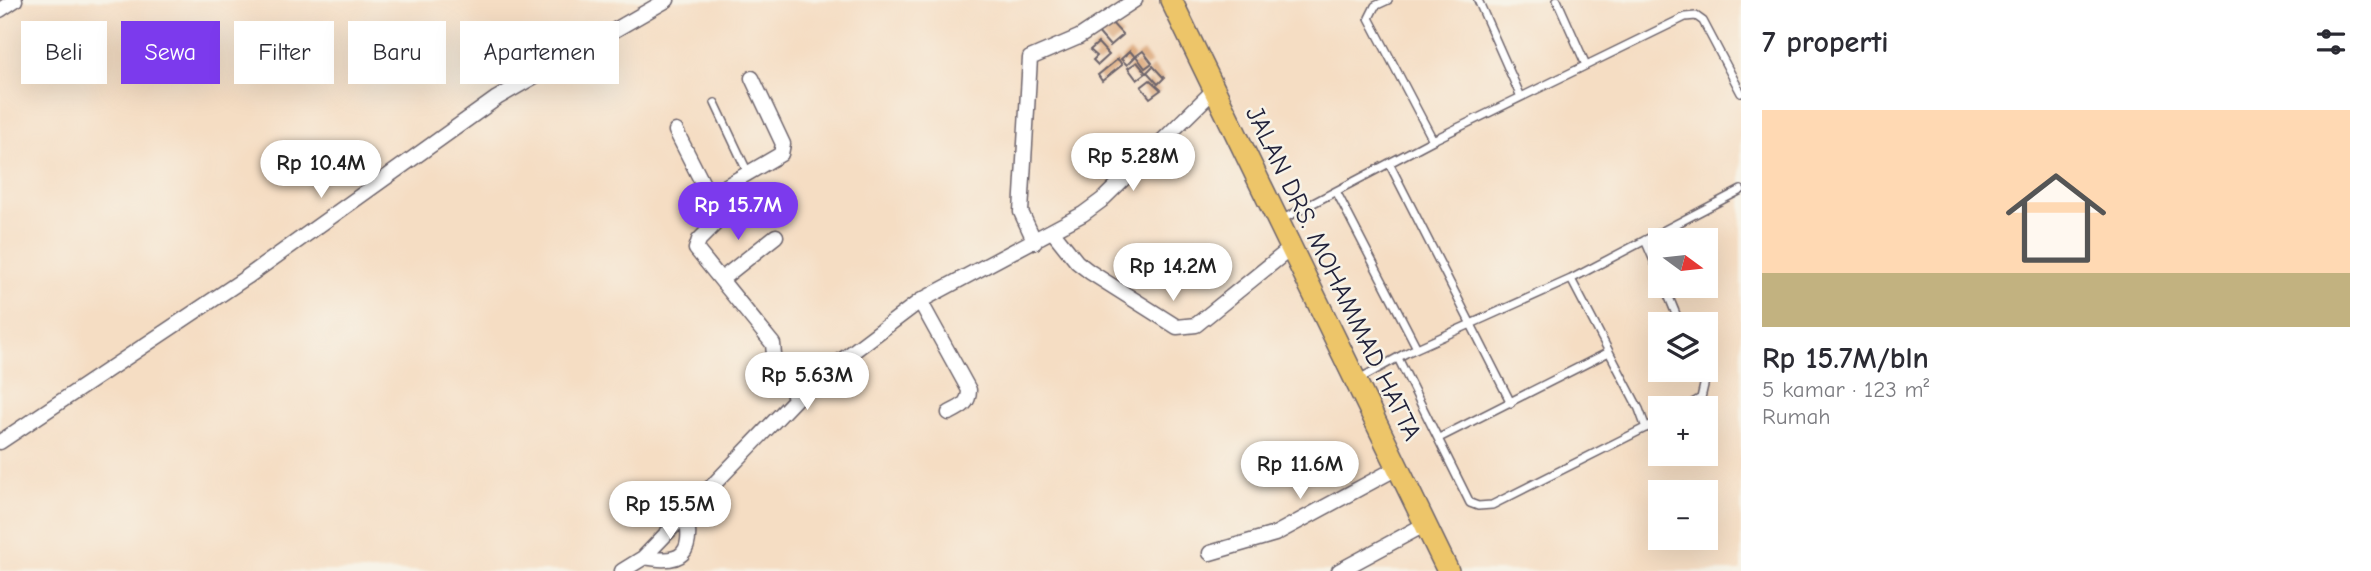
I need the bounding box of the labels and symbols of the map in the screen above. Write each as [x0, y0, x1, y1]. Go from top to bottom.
street label: JALAN DRS. MOHAMMAD HATTA [1239, 101, 1427, 446]
pin: Rp 5.28M [1061, 134, 1205, 193]
pin: Rp 10.4M [249, 140, 393, 200]
pin: Rp 15.7M [666, 182, 810, 242]
north arrow [1648, 228, 1718, 298]
pin: Rp 14.2M [1101, 244, 1245, 303]
pin: Rp 5.63M [735, 352, 879, 412]
pin: Rp 11.6M [1228, 442, 1372, 501]
pin: Rp 15.5M [598, 482, 742, 541]

